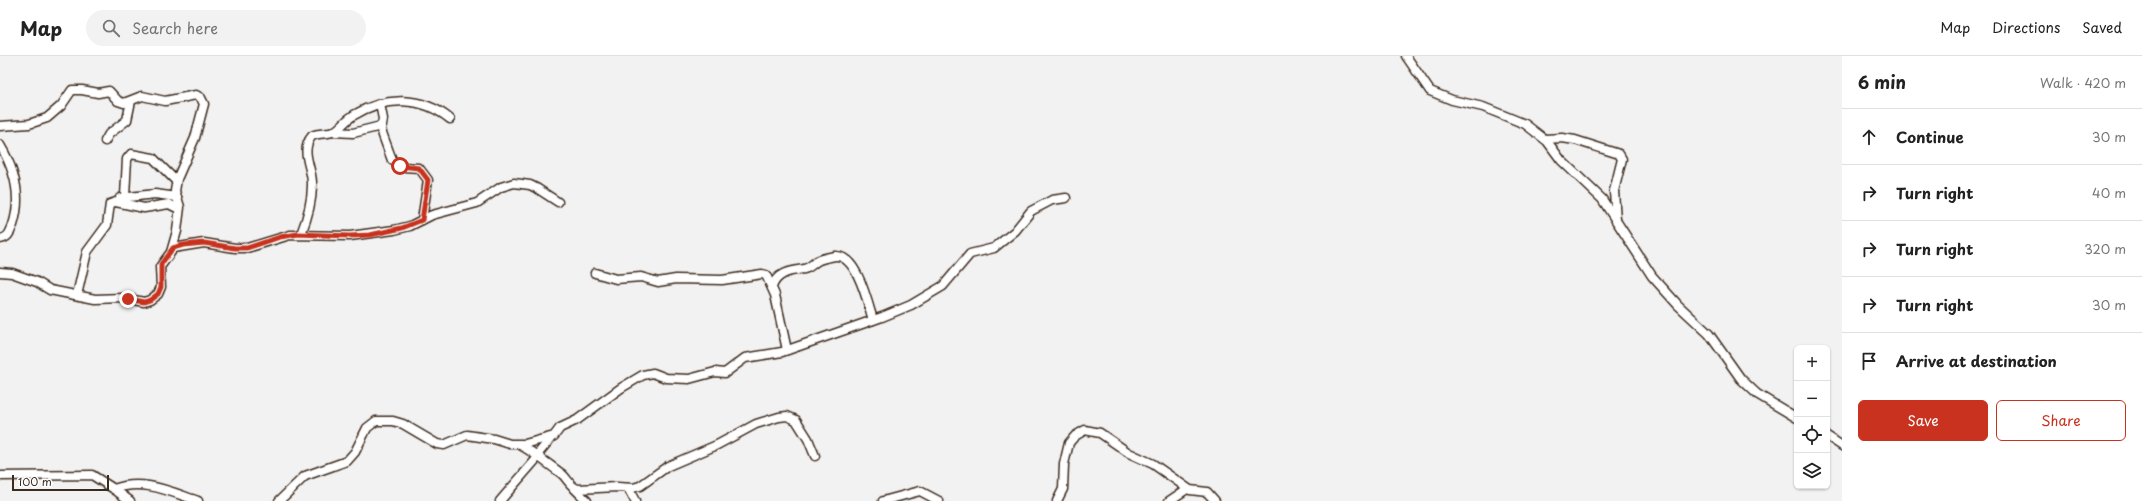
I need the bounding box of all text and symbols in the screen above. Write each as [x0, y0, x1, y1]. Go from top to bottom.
search box [86, 10, 366, 46]
text: Map [20, 14, 62, 42]
text: Search here [132, 16, 218, 39]
icon: search [100, 17, 122, 39]
text: Map [1940, 17, 1970, 38]
text: Directions [1992, 17, 2060, 38]
text: Saved [2082, 17, 2122, 38]
text: 6 min [1858, 69, 1906, 95]
text: Walk · 420 m [2040, 73, 2126, 92]
text: Continue [1896, 125, 1964, 148]
icon: ahead [1858, 126, 1880, 148]
text: 30 m [2092, 127, 2126, 146]
route start [391, 157, 409, 175]
text: Turn right [1896, 181, 1973, 204]
icon: right [1858, 182, 1880, 204]
text: 40 m [2092, 183, 2126, 202]
text: Turn right [1896, 237, 1973, 260]
icon: right [1858, 238, 1880, 260]
text: 320 m [2084, 239, 2126, 258]
route end [119, 290, 137, 308]
text: Turn right [1896, 293, 1973, 316]
icon: right [1858, 294, 1880, 316]
text: 30 m [2092, 295, 2126, 314]
map controls [1794, 345, 1830, 489]
button: + [1794, 345, 1830, 381]
text: Arrive at destination [1896, 349, 2057, 372]
icon: arrive [1858, 350, 1880, 372]
button: − [1794, 381, 1830, 417]
button: Save [1858, 400, 1988, 441]
button: Share [1996, 400, 2126, 441]
button: locate [1794, 417, 1830, 453]
button: layers [1794, 453, 1830, 489]
scale bar [12, 473, 109, 492]
text: 100 m [18, 473, 52, 490]

